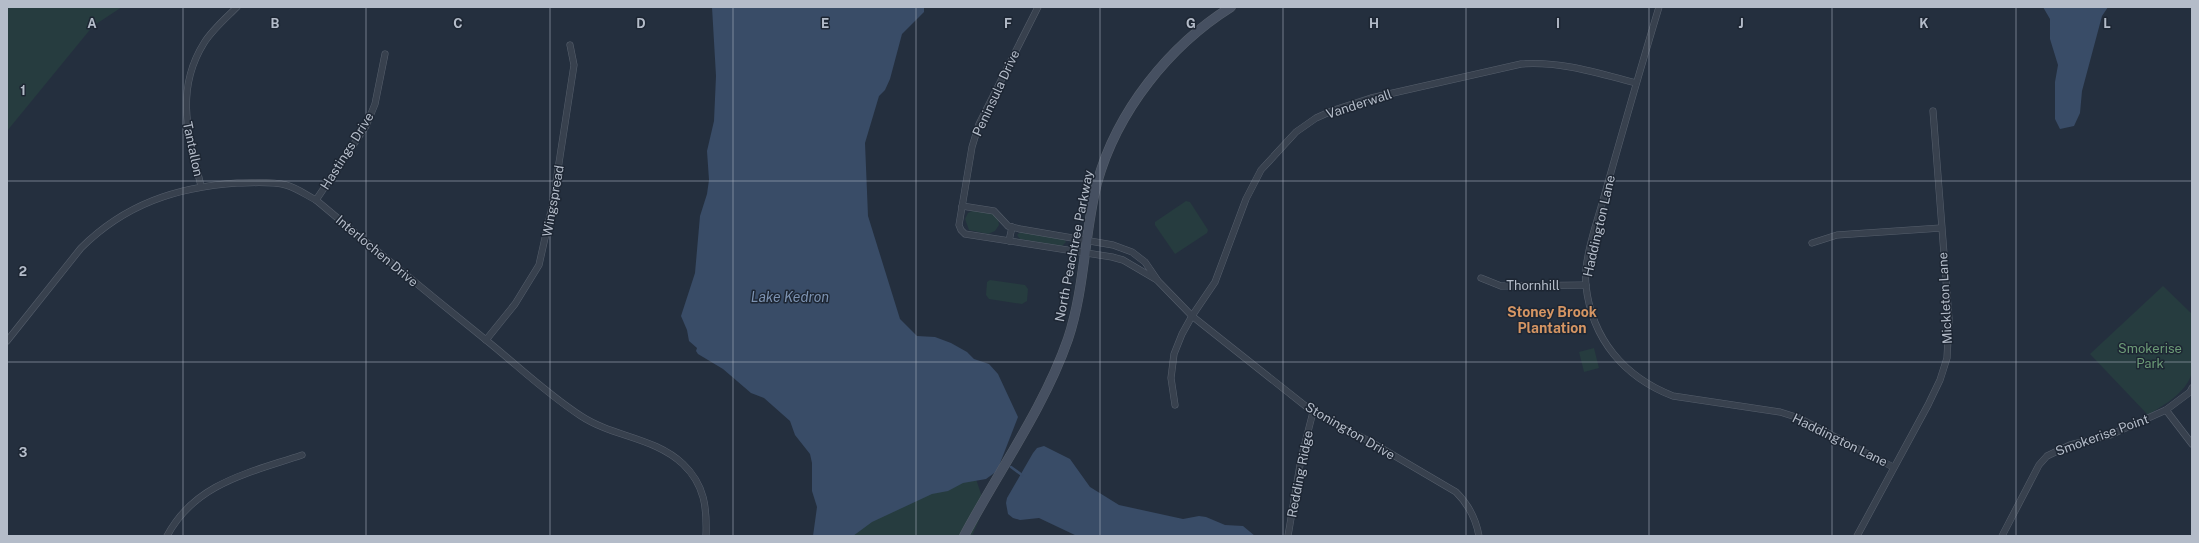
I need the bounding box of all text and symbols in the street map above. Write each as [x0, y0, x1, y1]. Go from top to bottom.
text: A [87, 16, 97, 31]
text: B [271, 16, 280, 31]
text: C [453, 16, 463, 31]
text: D [636, 16, 646, 31]
text: E [821, 16, 829, 31]
text: F [1004, 16, 1012, 31]
text: G [1186, 16, 1196, 31]
text: H [1369, 16, 1379, 31]
text: I [1556, 16, 1560, 31]
text: J [1738, 16, 1744, 31]
text: K [1919, 16, 1929, 31]
text: L [2103, 16, 2111, 31]
street label: Peninsula Drive [969, 48, 1023, 138]
text: 1 [20, 83, 26, 98]
street label: Vanderwall [1324, 86, 1394, 122]
street label: Hastings Drive [317, 110, 377, 192]
street label: Tantallon [180, 120, 206, 178]
street label: Wingspread [539, 164, 567, 238]
street label: North Peachtree Parkway [1052, 169, 1096, 323]
street label: Haddington Lane [1580, 174, 1618, 278]
street label: Interlochen Drive [333, 212, 421, 290]
street label: Mickleton Lane [1935, 252, 1955, 344]
text: 2 [19, 264, 27, 279]
street label: Thornhill [1506, 278, 1560, 293]
water label: Lake Kedron [751, 289, 829, 305]
district label: Stoney Brook Plantation [1507, 304, 1597, 336]
park label: Smokerise Park [2118, 341, 2182, 371]
street label: Stonington Drive [1302, 399, 1398, 463]
street label: Haddington Lane [1790, 410, 1890, 470]
street label: Smokerise Point [2053, 411, 2151, 459]
street label: Redding Ridge [1284, 429, 1316, 519]
text: 3 [19, 445, 28, 460]

